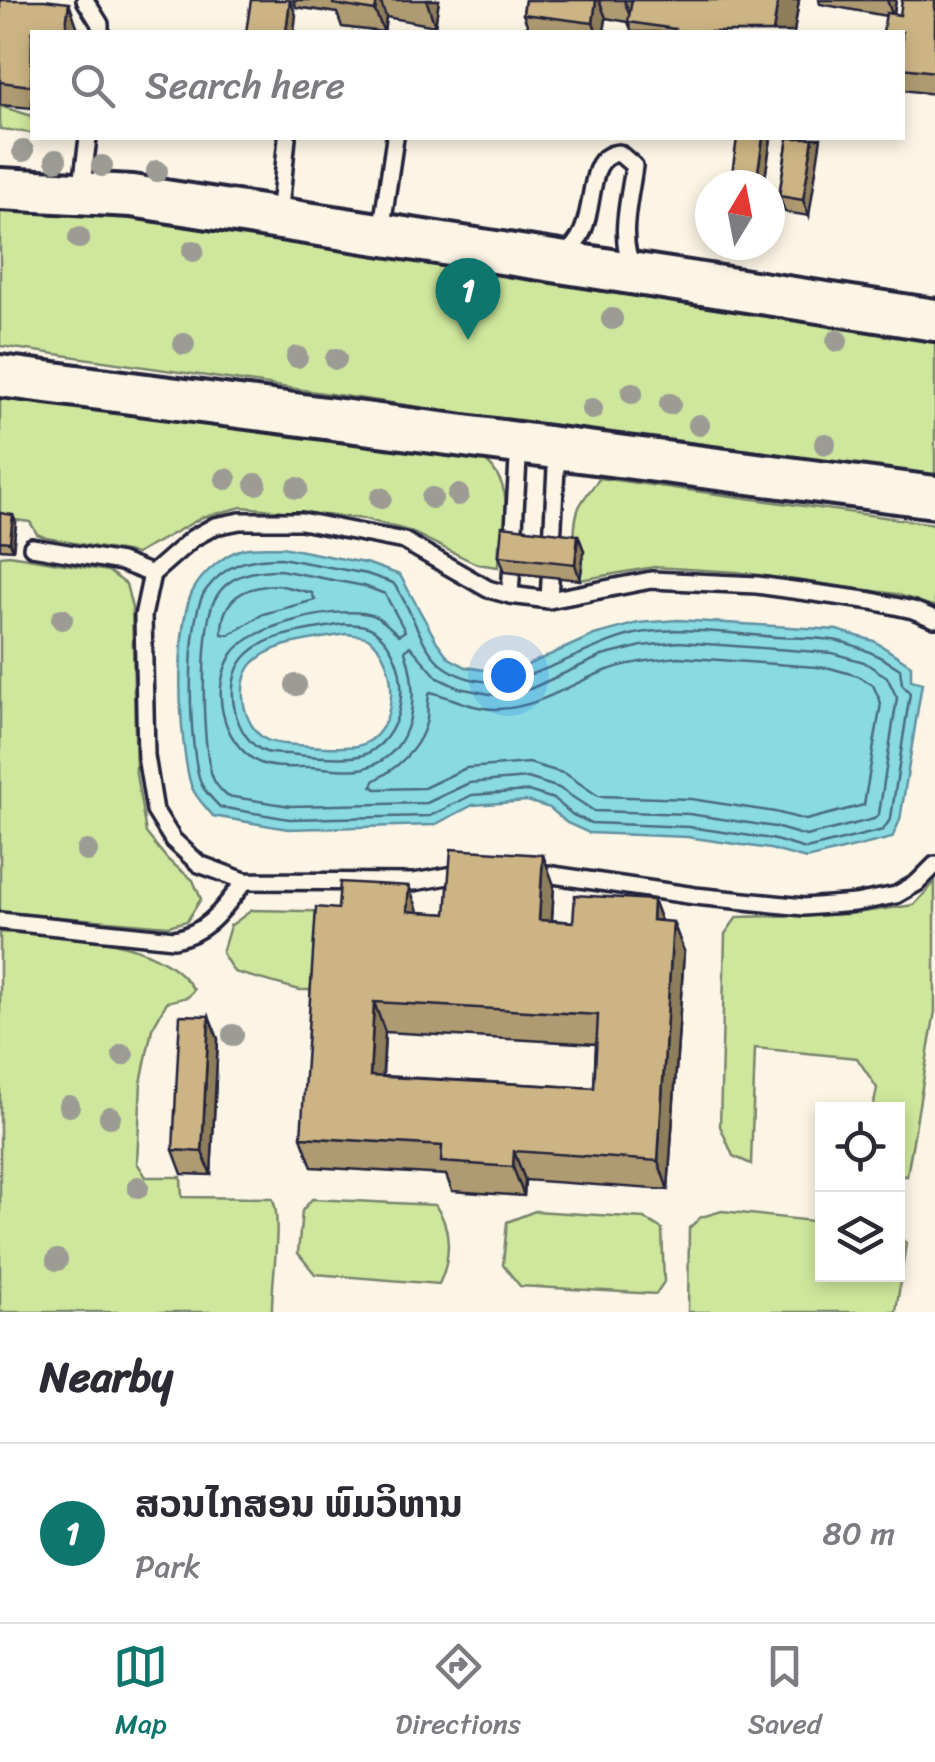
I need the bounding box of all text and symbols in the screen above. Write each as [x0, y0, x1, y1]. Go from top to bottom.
search box [30, 30, 905, 140]
text: Search here [145, 52, 345, 119]
icon: search [65, 58, 120, 113]
north arrow [695, 170, 785, 260]
pin: 1 [436, 258, 500, 340]
your location [483, 650, 534, 701]
map controls [815, 1102, 905, 1282]
button: locate [815, 1102, 905, 1192]
button: layers [815, 1192, 905, 1282]
text: Nearby [40, 1340, 173, 1414]
text: ສວນໄກສອນ ພົມວິຫານ [135, 1471, 463, 1538]
text: 1 [66, 1505, 79, 1562]
text: 80 m [823, 1505, 895, 1562]
text: Park [135, 1538, 201, 1595]
tab: Map [113, 1639, 168, 1748]
tab: Directions [395, 1639, 521, 1748]
tab: Saved [748, 1639, 822, 1748]

